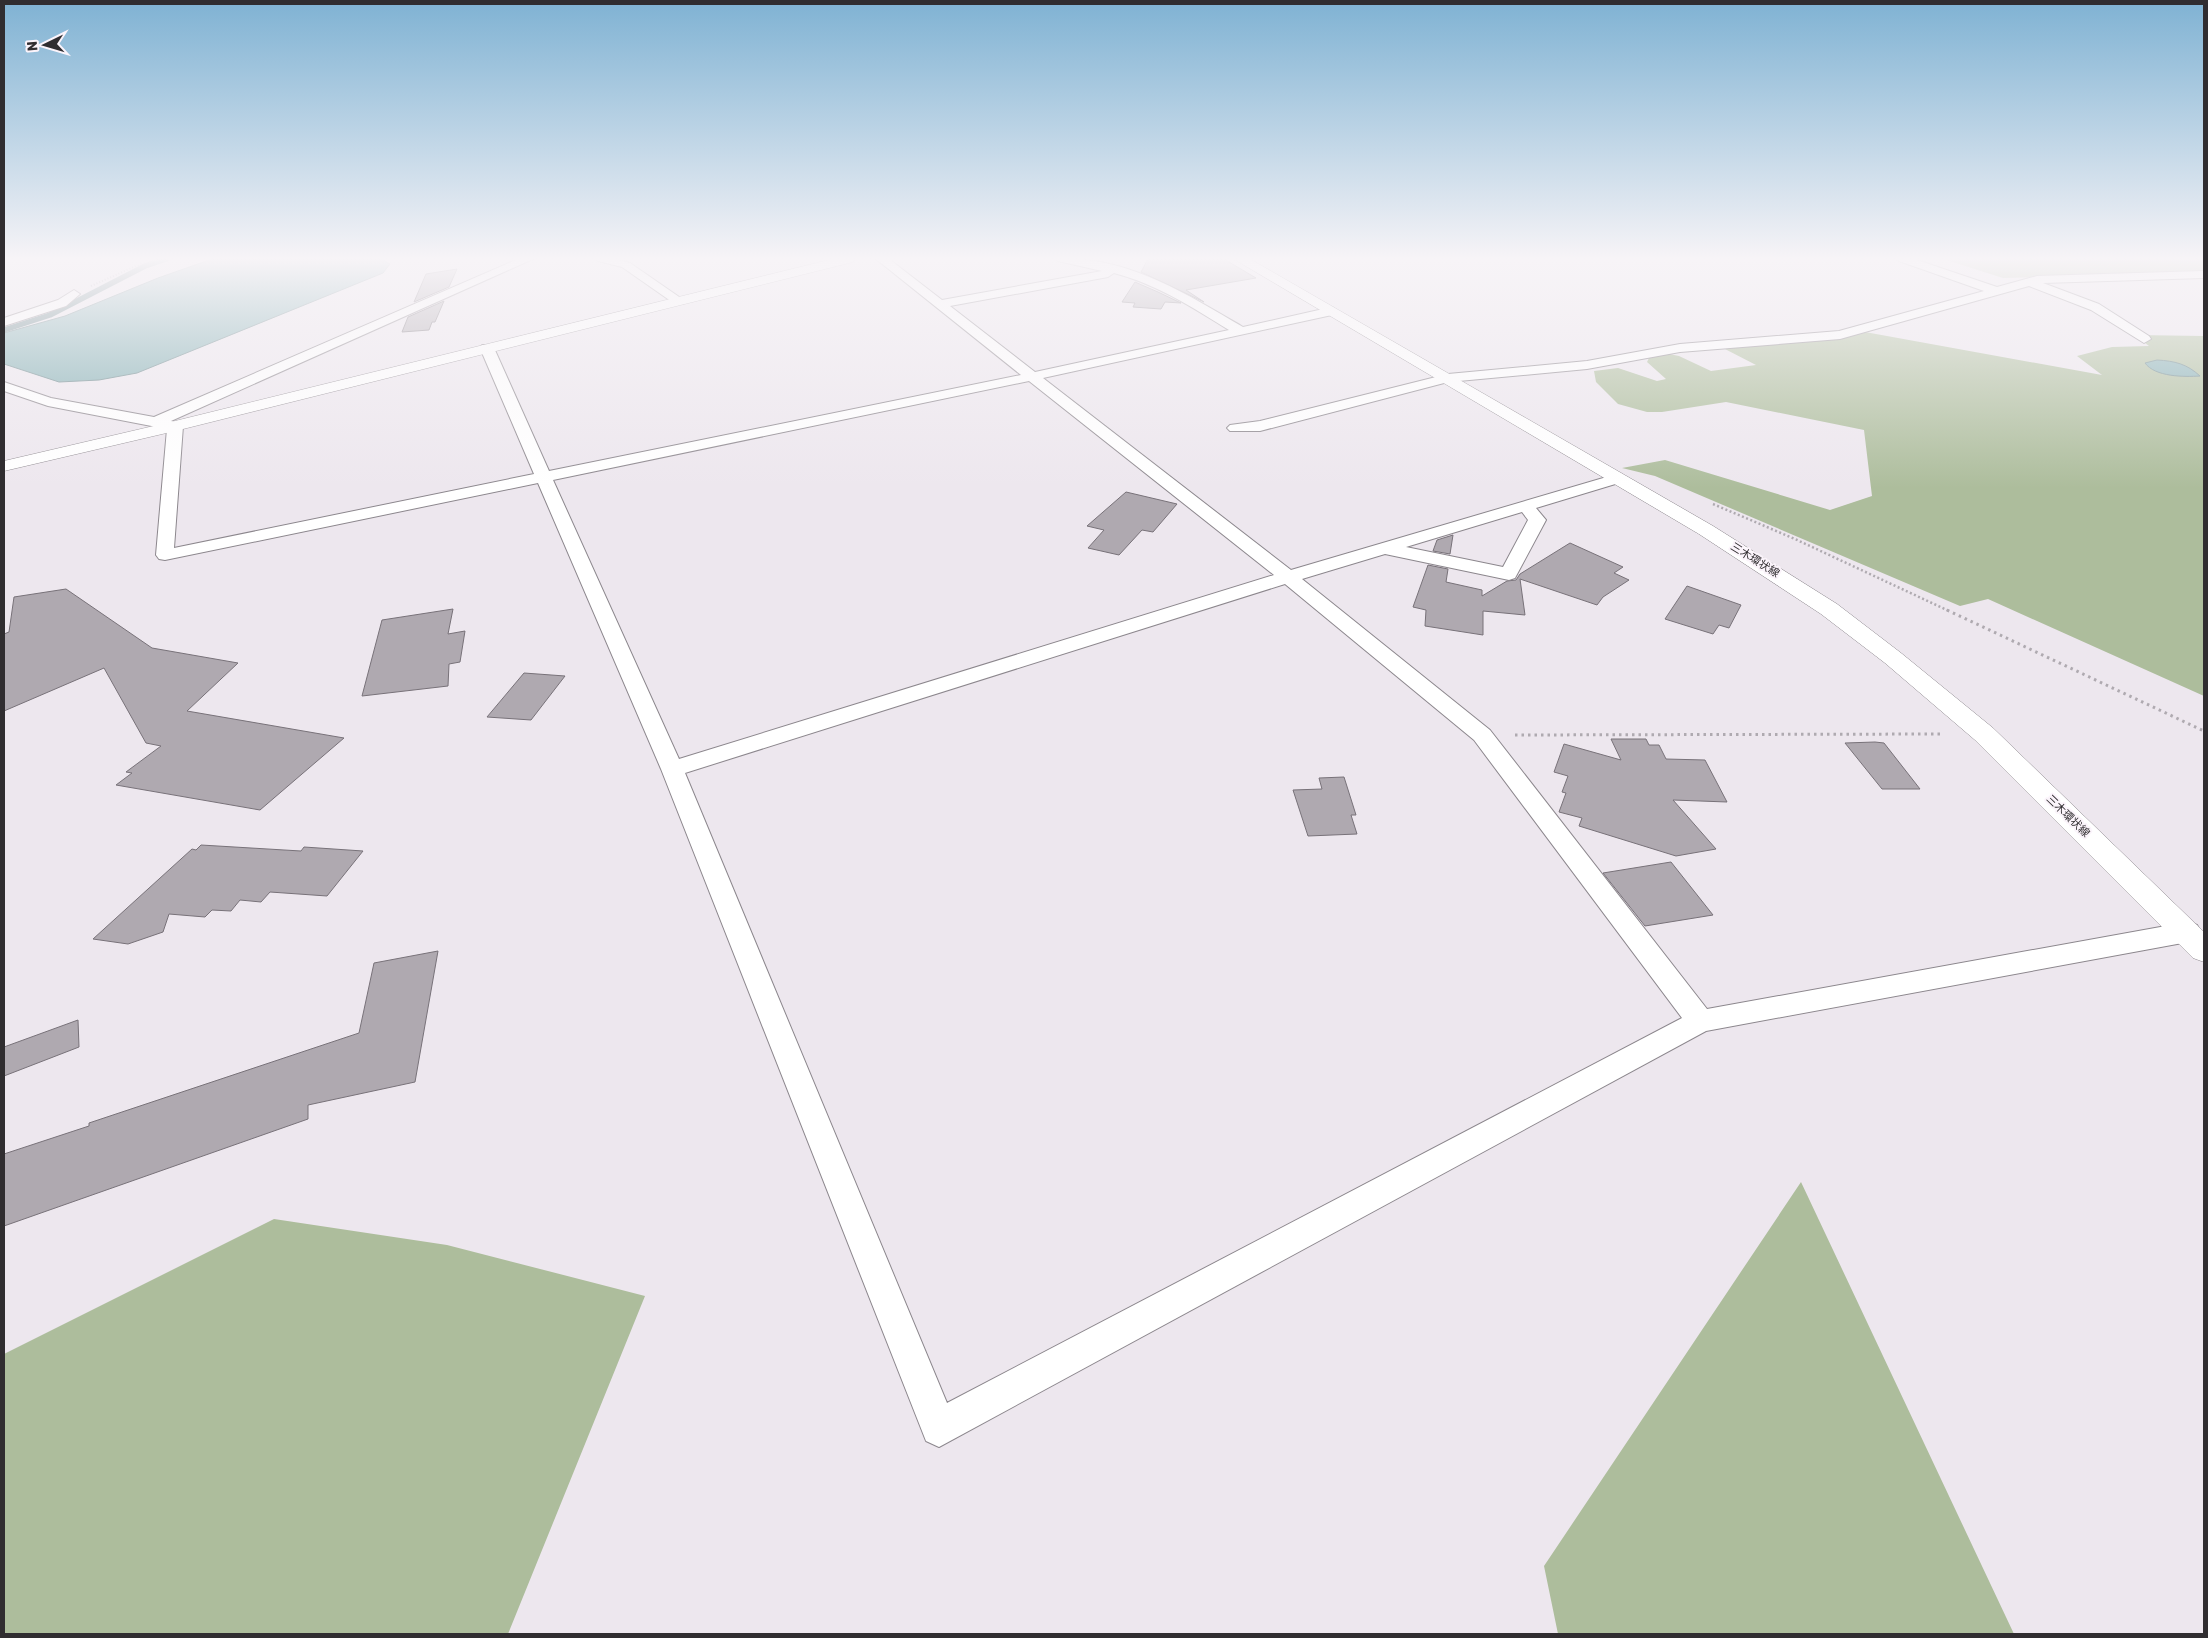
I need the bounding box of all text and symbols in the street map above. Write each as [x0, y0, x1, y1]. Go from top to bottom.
north arrow [20, 20, 70, 70]
text: N [24, 40, 41, 52]
street label: 三木環状線 [1728, 540, 1782, 580]
street label: 三木環状線 [2044, 792, 2092, 840]

